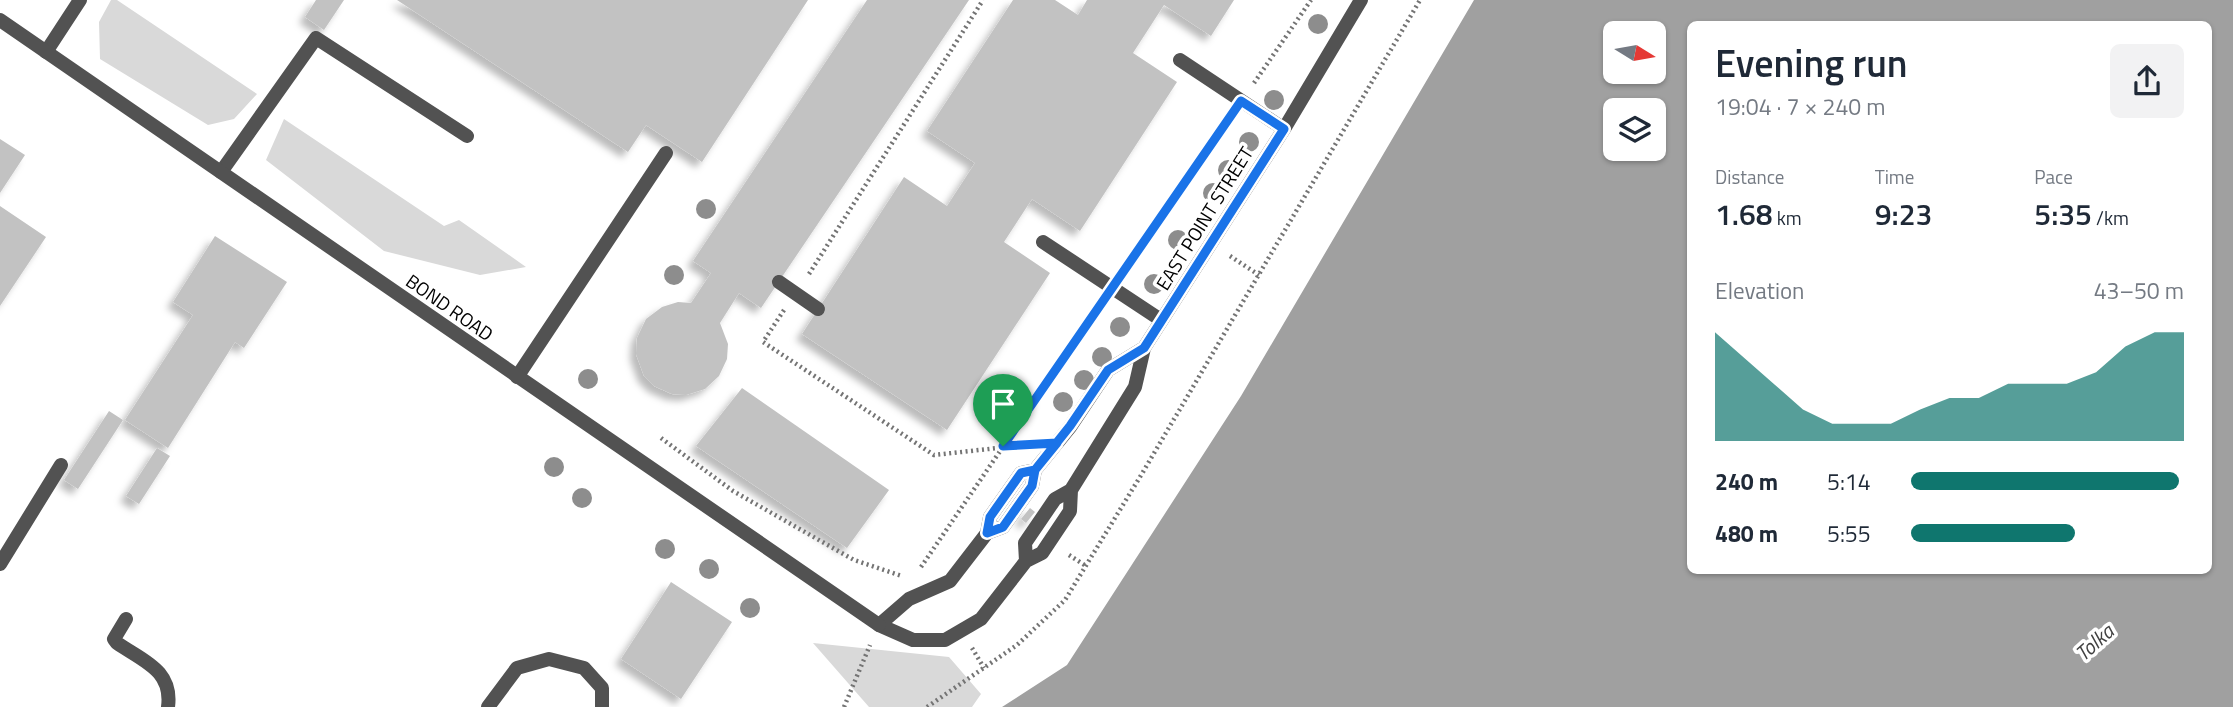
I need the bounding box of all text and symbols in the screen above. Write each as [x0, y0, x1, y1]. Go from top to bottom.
north arrow [1603, 21, 1666, 84]
map controls [1603, 21, 1666, 161]
text: Evening run [1715, 34, 1908, 92]
button: share [2110, 44, 2184, 118]
text: 19:04 · 7 × 240 m [1715, 89, 1885, 124]
button: layers [1603, 98, 1666, 161]
street label: EAST POINT STREET [1148, 140, 1260, 296]
text: Distance [1715, 162, 1784, 191]
text: Time [1875, 162, 1914, 191]
text: Pace [2034, 162, 2073, 191]
text: 1.68 [1715, 191, 1773, 237]
text: 9:23 [1875, 191, 1932, 237]
text: 5:35 [2034, 191, 2092, 237]
text: km [1773, 203, 1802, 232]
text: /km [2092, 203, 2129, 232]
street label: BOND ROAD [400, 266, 500, 348]
text: Elevation [1715, 273, 1804, 308]
text: 43–50 m [2094, 273, 2184, 308]
pin [973, 374, 1033, 446]
icon: arrive [984, 385, 1022, 423]
text: 240 m [1715, 464, 1778, 499]
text: 5:14 [1827, 464, 1871, 499]
text: 480 m [1715, 516, 1778, 551]
text: 5:55 [1827, 516, 1871, 551]
water label: Tolka [2067, 615, 2122, 668]

